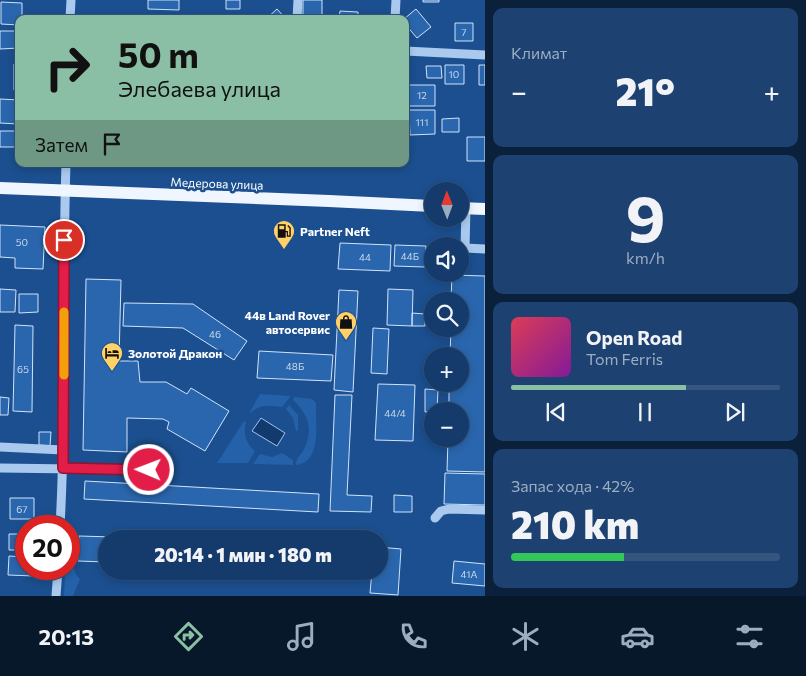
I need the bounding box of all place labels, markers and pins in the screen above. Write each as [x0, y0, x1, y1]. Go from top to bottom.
pin [43, 219, 85, 261]
fuel station icon: Partner Neft [272, 219, 296, 250]
place label: Partner Neft [300, 224, 370, 238]
place label: 44в Land Rover автосервис [245, 308, 330, 336]
shop icon: 44в Land Rover автосервис [334, 310, 358, 341]
hotel icon: Золотой Дракон [100, 341, 124, 372]
place label: Золотой Дракон [128, 346, 222, 360]

